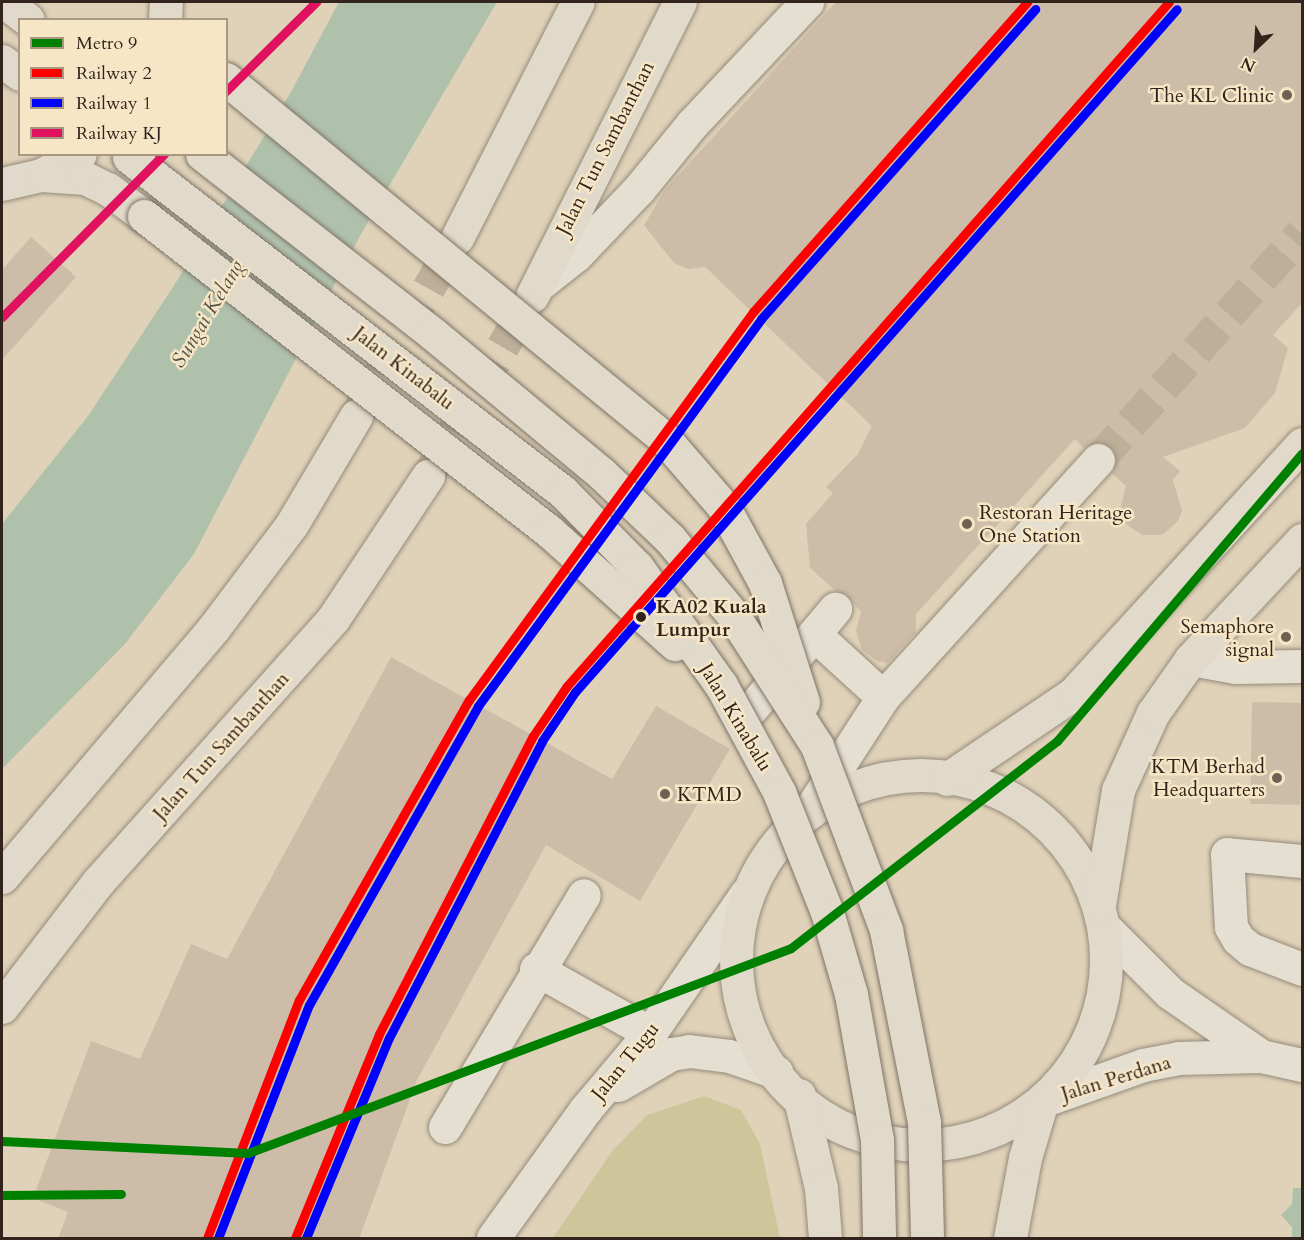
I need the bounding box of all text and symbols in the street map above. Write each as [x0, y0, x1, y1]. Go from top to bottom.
legend [18, 18, 228, 156]
north arrow [1226, 18, 1286, 78]
text: Metro 9 [76, 31, 137, 56]
text: N [1237, 51, 1259, 77]
street label: Jalan Tun Sambanthan [551, 57, 659, 239]
text: Railway 2 [76, 61, 152, 86]
place label: The KL Clinic [1149, 83, 1274, 107]
marker: The KL Clinic [1278, 86, 1296, 104]
text: Railway 1 [76, 91, 152, 116]
text: Railway KJ [76, 121, 162, 146]
water label: Sungai Kelang [166, 256, 250, 372]
street label: Jalan Kinabalu [349, 321, 459, 415]
place label: Restoran Heritage One Station [979, 500, 1132, 547]
marker: Restoran Heritage One Station [960, 517, 974, 531]
place label: KA02 Kuala Lumpur [656, 594, 767, 641]
marker: KA02 Kuala Lumpur [631, 607, 651, 627]
place label: Semaphore signal [1181, 614, 1274, 661]
marker: Semaphore signal [1279, 630, 1293, 644]
street label: Jalan Kinabalu [694, 659, 778, 775]
street label: Jalan Tun Sambanthan [148, 667, 294, 825]
place label: KTM Berhad Headquarters [1151, 754, 1265, 801]
marker: KTM Berhad Headquarters [1270, 771, 1284, 785]
place label: KTMD [677, 782, 742, 806]
marker: KTMD [658, 787, 672, 801]
street label: Jalan Tugu [586, 1017, 664, 1105]
street label: Jalan Perdana [1058, 1050, 1174, 1106]

